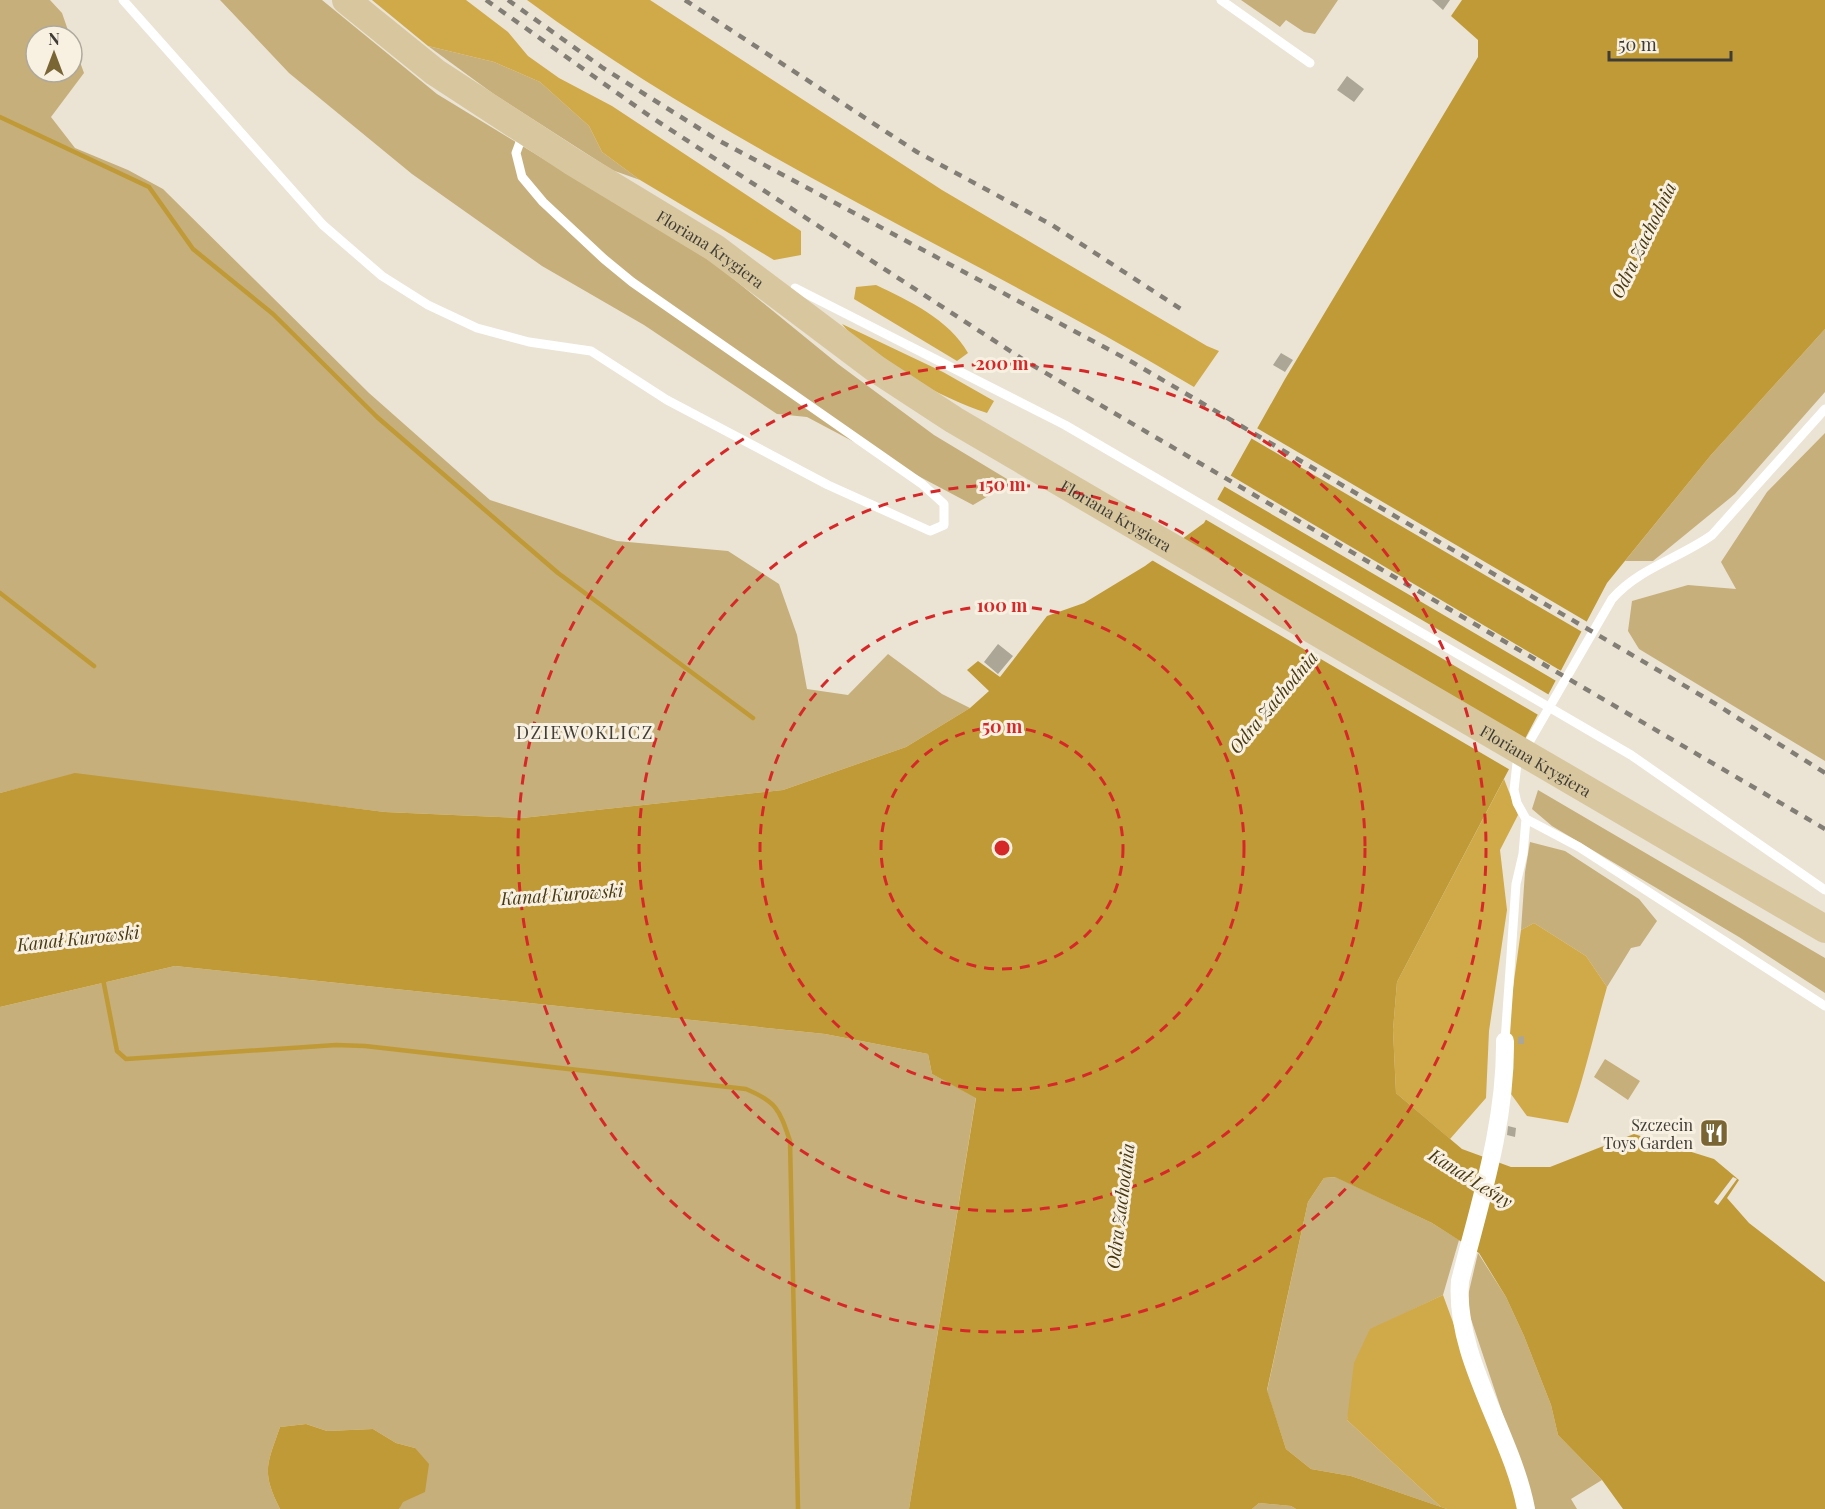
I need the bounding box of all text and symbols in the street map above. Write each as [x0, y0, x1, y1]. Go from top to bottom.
north arrow [24, 24, 84, 84]
scale bar [1609, 24, 1730, 62]
text: N [48, 28, 60, 49]
text: 50 m [1618, 32, 1657, 56]
water label: Odra Zachodnia [1605, 178, 1681, 302]
street label: Floriana Krygiera [653, 205, 769, 292]
text: 200 m [975, 351, 1029, 375]
text: 150 m [978, 472, 1026, 496]
street label: Floriana Krygiera [1057, 474, 1176, 556]
text: 100 m [977, 593, 1028, 617]
water label: Odra Zachodnia [1223, 646, 1323, 758]
text: 50 m [982, 714, 1023, 738]
street label: Floriana Krygiera [1477, 719, 1595, 801]
district label: DZIEWOKLICZ [516, 720, 654, 744]
centre of rings [992, 838, 1012, 858]
water label: Kanał Kurowski [499, 878, 625, 910]
water label: Kanał Kurowski [15, 920, 141, 956]
place label: Szczecin Toys Garden [1603, 1114, 1693, 1153]
restaurant icon: Szczecin Toys Garden [1698, 1117, 1730, 1149]
water label: Odra Zachodnia [1100, 1142, 1140, 1270]
water label: Kanał Leśny [1424, 1142, 1518, 1213]

